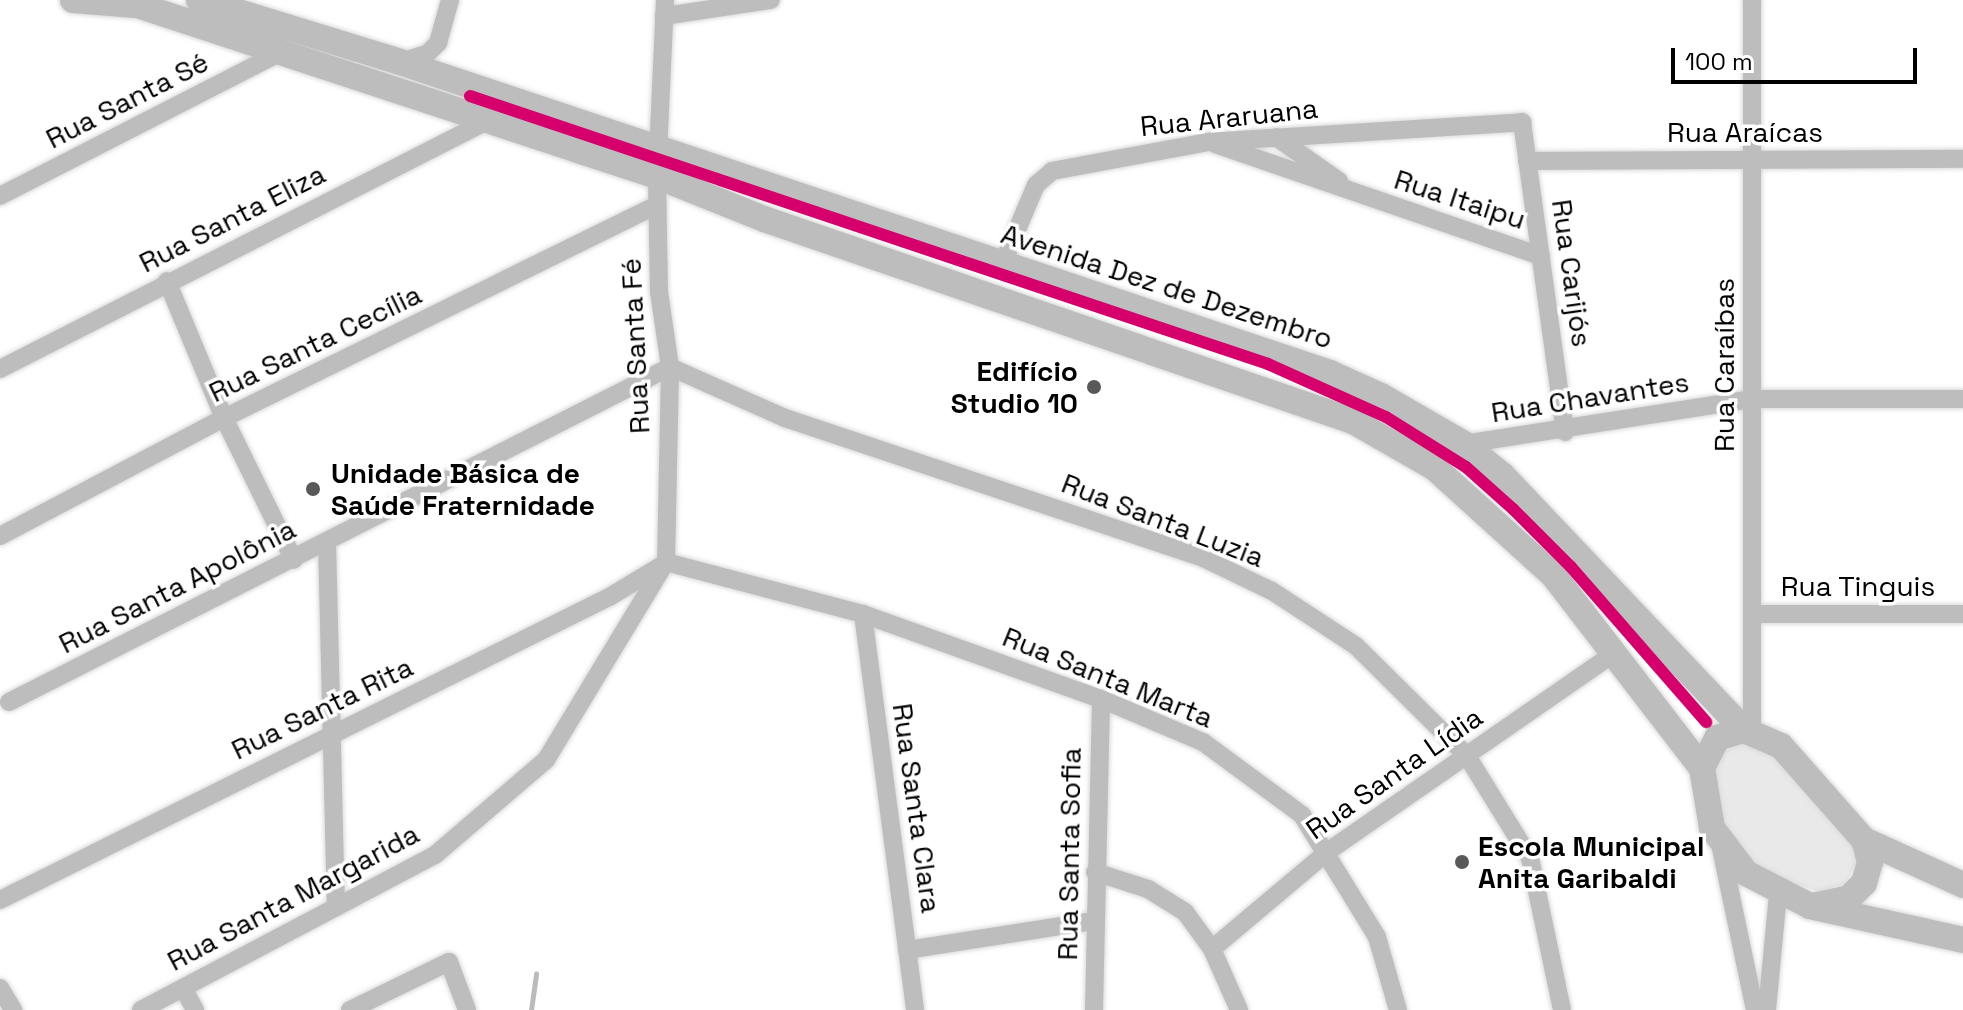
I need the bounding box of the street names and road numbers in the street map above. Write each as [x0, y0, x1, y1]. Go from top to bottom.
street label: Rua Santa Sé [40, 45, 214, 155]
street label: Rua Araruana [1138, 91, 1320, 143]
street label: Rua Araícas [1667, 115, 1823, 149]
street label: Rua Santa Eliza [133, 157, 331, 279]
street label: Rua Itaipu [1390, 162, 1530, 236]
street label: Rua Carijós [1545, 197, 1599, 349]
street label: Avenida Dez de Dezembro [997, 216, 1337, 356]
street label: Rua Santa Fé [614, 257, 656, 435]
street label: Rua Santa Cecília [203, 277, 427, 409]
street label: Rua Caraíbas [1707, 278, 1741, 452]
street label: Rua Chavantes [1489, 365, 1691, 429]
street label: Rua Santa Luzia [1057, 466, 1269, 574]
street label: Rua Santa Apolônia [53, 512, 301, 660]
street label: Rua Tinguis [1780, 569, 1936, 603]
street label: Rua Santa Marta [998, 619, 1218, 735]
street label: Rua Santa Rita [226, 650, 418, 766]
street label: Rua Santa Lídia [1299, 700, 1489, 846]
street label: Rua Santa Clara [886, 701, 948, 915]
street label: Rua Santa Sofia [1050, 747, 1088, 961]
street label: Rua Santa Margarida [161, 816, 425, 978]

